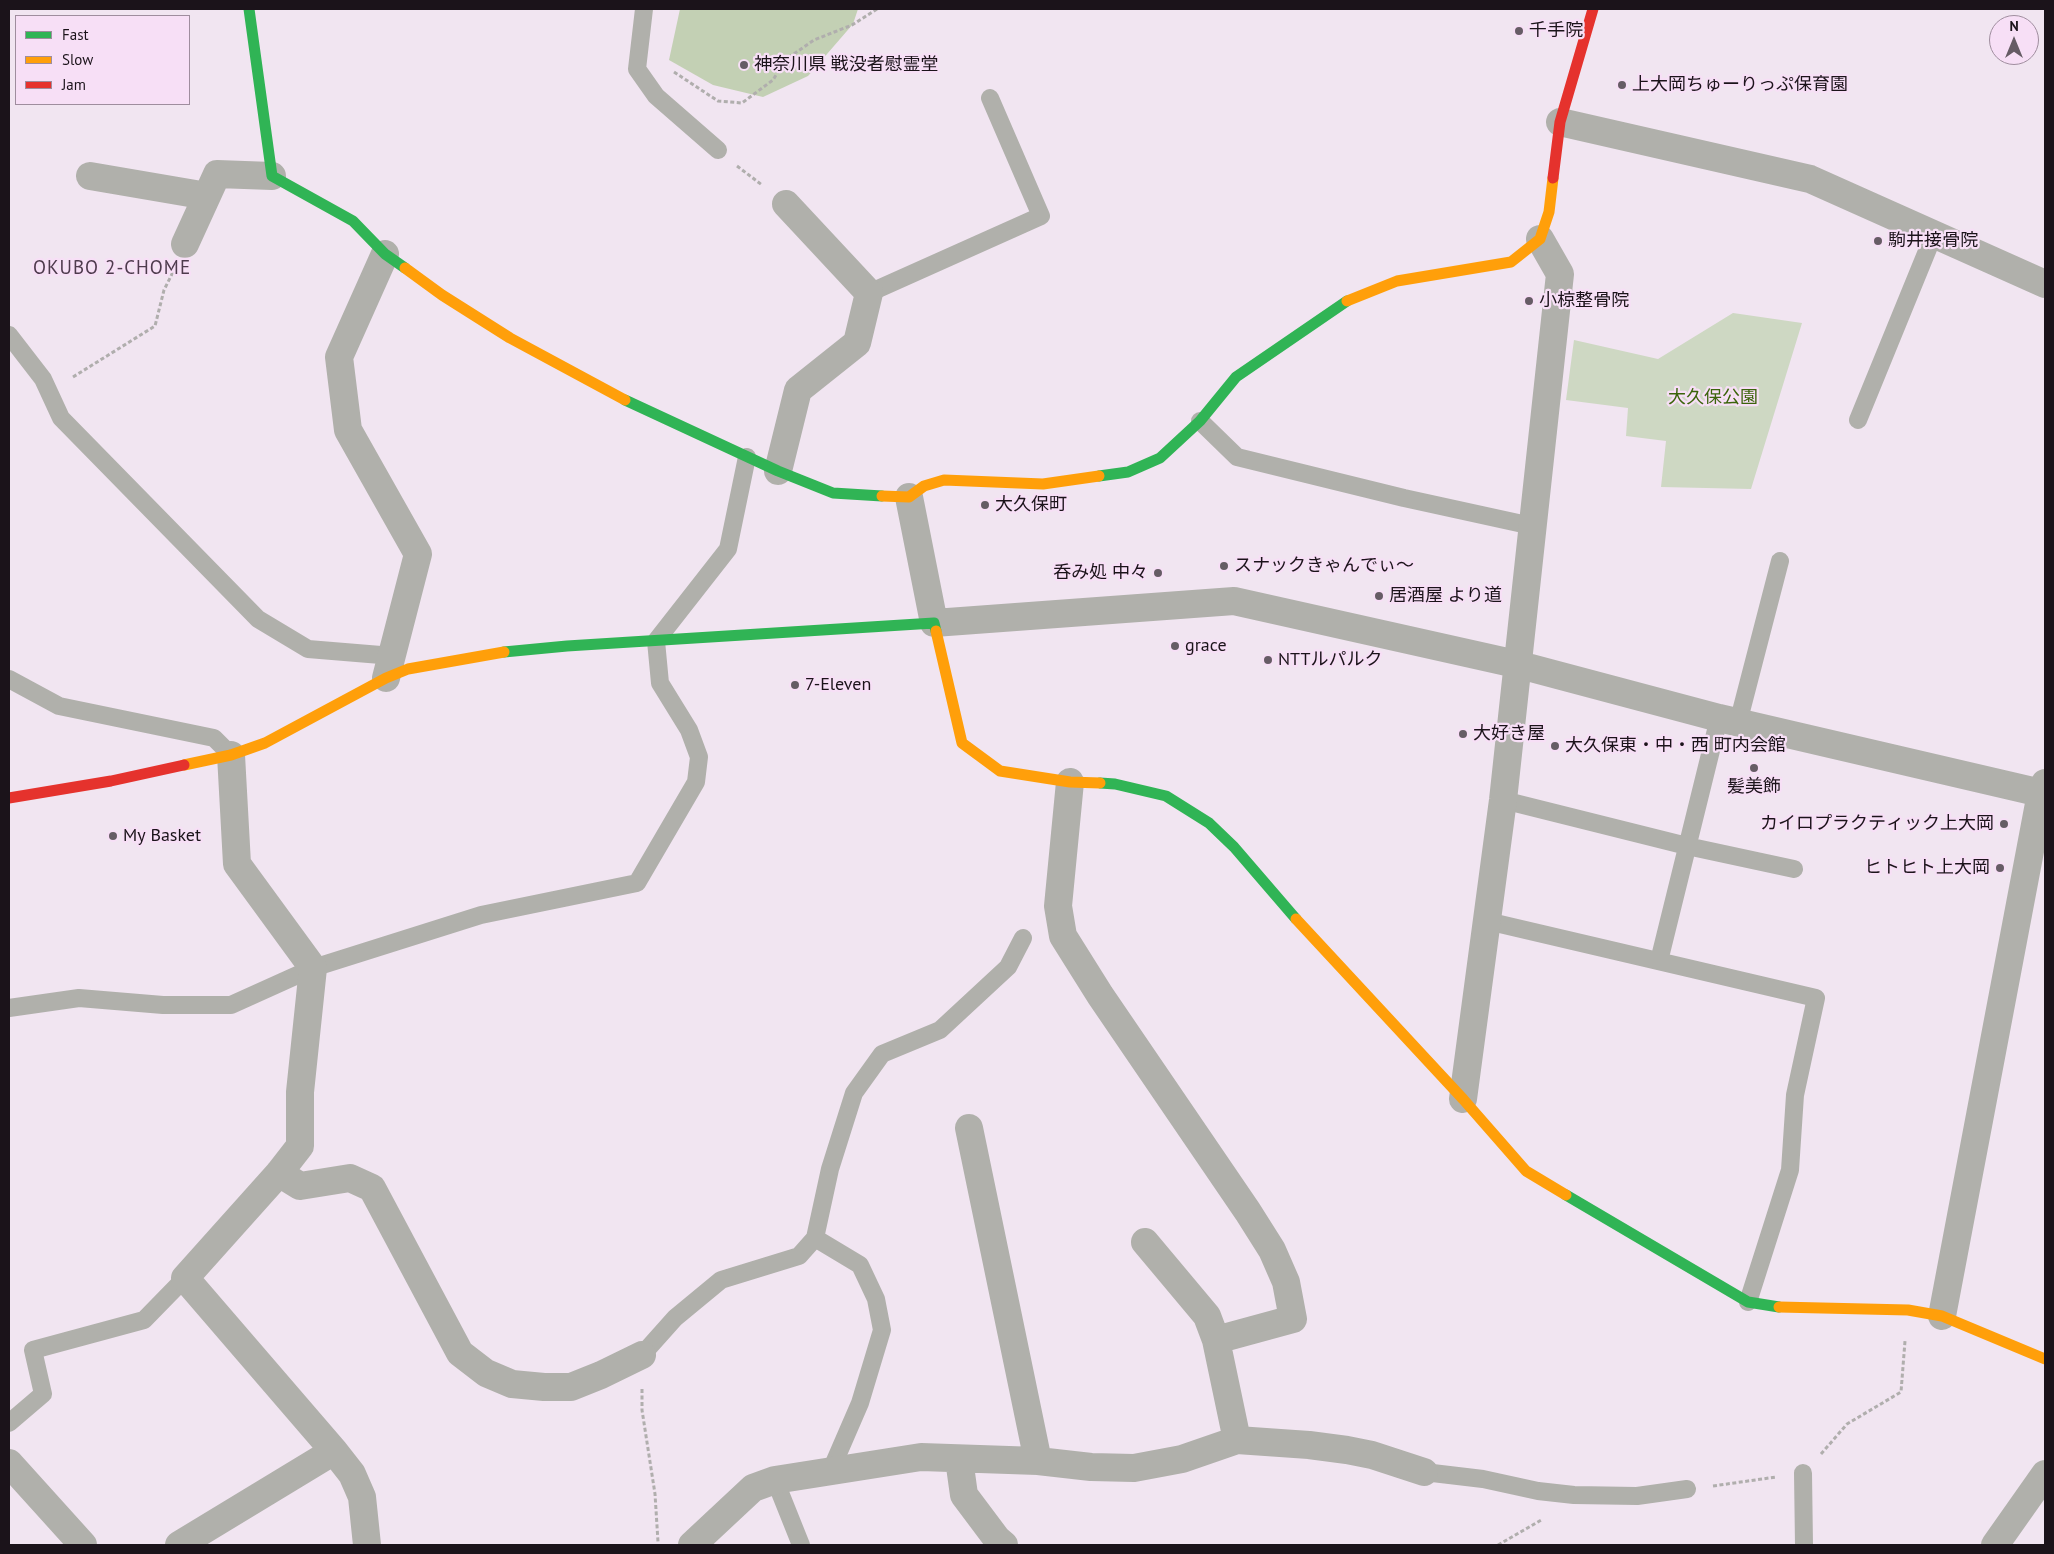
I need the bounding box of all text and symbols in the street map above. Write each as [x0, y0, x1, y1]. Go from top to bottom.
legend [15, 15, 190, 105]
north arrow [1989, 15, 2039, 65]
text: N [2009, 17, 2019, 35]
place label: 千手院 [1529, 20, 1583, 42]
text: Fast [62, 25, 89, 44]
marker: 千手院 [1513, 25, 1525, 37]
text: Slow [62, 50, 93, 69]
place label: 神奈川県 戦没者慰霊堂 [754, 54, 939, 76]
marker: 神奈川県 戦没者慰霊堂 [738, 59, 750, 71]
place label: 上大岡ちゅーりっぷ保育園 [1632, 74, 1848, 96]
text: Jam [62, 75, 86, 94]
marker: 上大岡ちゅーりっぷ保育園 [1616, 79, 1628, 91]
place label: 駒井接骨院 [1888, 230, 1978, 252]
marker: 駒井接骨院 [1872, 235, 1884, 247]
district label: OKUBO 2-CHOME [31, 258, 193, 280]
place label: 小椋整骨院 [1539, 290, 1629, 312]
marker: 小椋整骨院 [1523, 295, 1535, 307]
park label: 大久保公園 [1668, 387, 1758, 409]
place label: 大久保町 [995, 494, 1067, 516]
marker: 大久保町 [979, 499, 991, 511]
place label: スナックきゃんでぃ〜 [1234, 555, 1414, 577]
marker: スナックきゃんでぃ〜 [1218, 560, 1230, 572]
place label: 呑み処 中々 [1053, 562, 1148, 584]
marker: 呑み処 中々 [1152, 567, 1164, 579]
place label: 居酒屋 より道 [1389, 585, 1502, 607]
marker: 居酒屋 より道 [1373, 590, 1385, 602]
place label: grace [1185, 635, 1227, 657]
marker: grace [1169, 640, 1181, 652]
place label: NTTルパルク [1278, 649, 1382, 671]
marker: NTTルパルク [1262, 654, 1274, 666]
place label: 7-Eleven [805, 674, 871, 696]
marker: 7-Eleven [789, 679, 801, 691]
place label: 大好き屋 [1473, 723, 1545, 745]
marker: 大好き屋 [1457, 728, 1469, 740]
place label: 大久保東・中・西 町内会館 [1565, 735, 1786, 757]
marker: 大久保東・中・西 町内会館 [1549, 740, 1561, 752]
marker: 髪美飾 [1748, 762, 1760, 774]
place label: 髪美飾 [1727, 776, 1781, 798]
place label: カイロプラクティック上大岡 [1760, 813, 1994, 835]
marker: カイロプラクティック上大岡 [1998, 818, 2010, 830]
place label: My Basket [123, 825, 201, 847]
marker: My Basket [107, 830, 119, 842]
place label: ヒトヒト上大岡 [1864, 857, 1990, 879]
marker: ヒトヒト上大岡 [1994, 862, 2006, 874]

